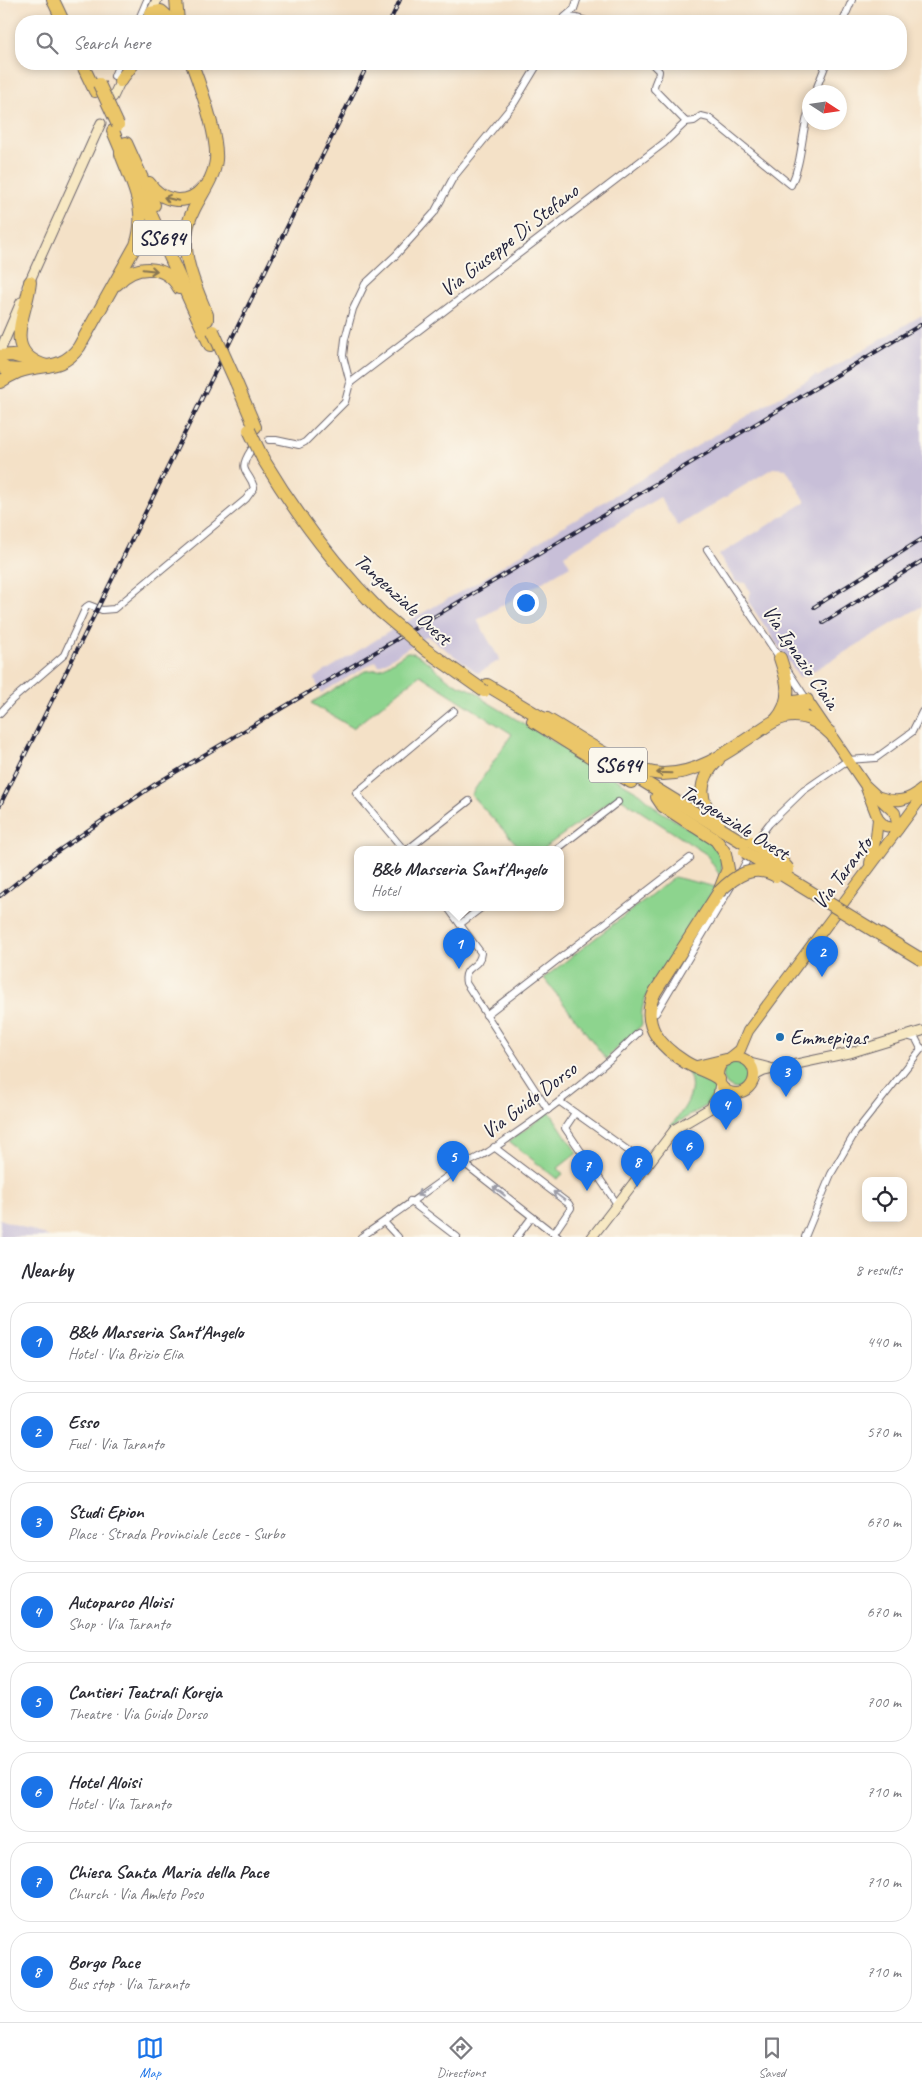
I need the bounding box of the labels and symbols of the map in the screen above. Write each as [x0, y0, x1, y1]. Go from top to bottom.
north arrow [802, 85, 847, 130]
street label: Via Giuseppe Di Stefano [435, 177, 585, 302]
one-way arrow [164, 194, 180, 203]
road number: SS694 [133, 220, 191, 256]
one-way arrow [142, 265, 158, 275]
street label: Tangenziale Ovest [349, 547, 459, 652]
your location [513, 590, 539, 616]
street label: Via Ignazio Ciaia [757, 600, 847, 716]
road number: SS694 [589, 748, 647, 782]
one-way arrow [656, 769, 672, 778]
street label: Tangenziale Ovest [676, 778, 796, 867]
street label: Via Taranto [806, 829, 879, 914]
pin: 1 [443, 928, 475, 969]
pin: 2 [806, 936, 838, 977]
place label: Emmepigas [790, 1024, 869, 1050]
marker: Emmepigas [774, 1031, 786, 1043]
street label: Via Guido Dorso [476, 1055, 583, 1144]
pin: 3 [770, 1056, 802, 1097]
pin: 4 [710, 1089, 742, 1130]
pin: 6 [672, 1130, 704, 1171]
pin: 5 [437, 1141, 469, 1182]
pin: 8 [621, 1146, 653, 1187]
pin: 7 [571, 1150, 603, 1191]
one-way arrow [493, 1185, 506, 1196]
one-way arrow [417, 1187, 431, 1197]
one-way arrow [552, 1190, 565, 1201]

